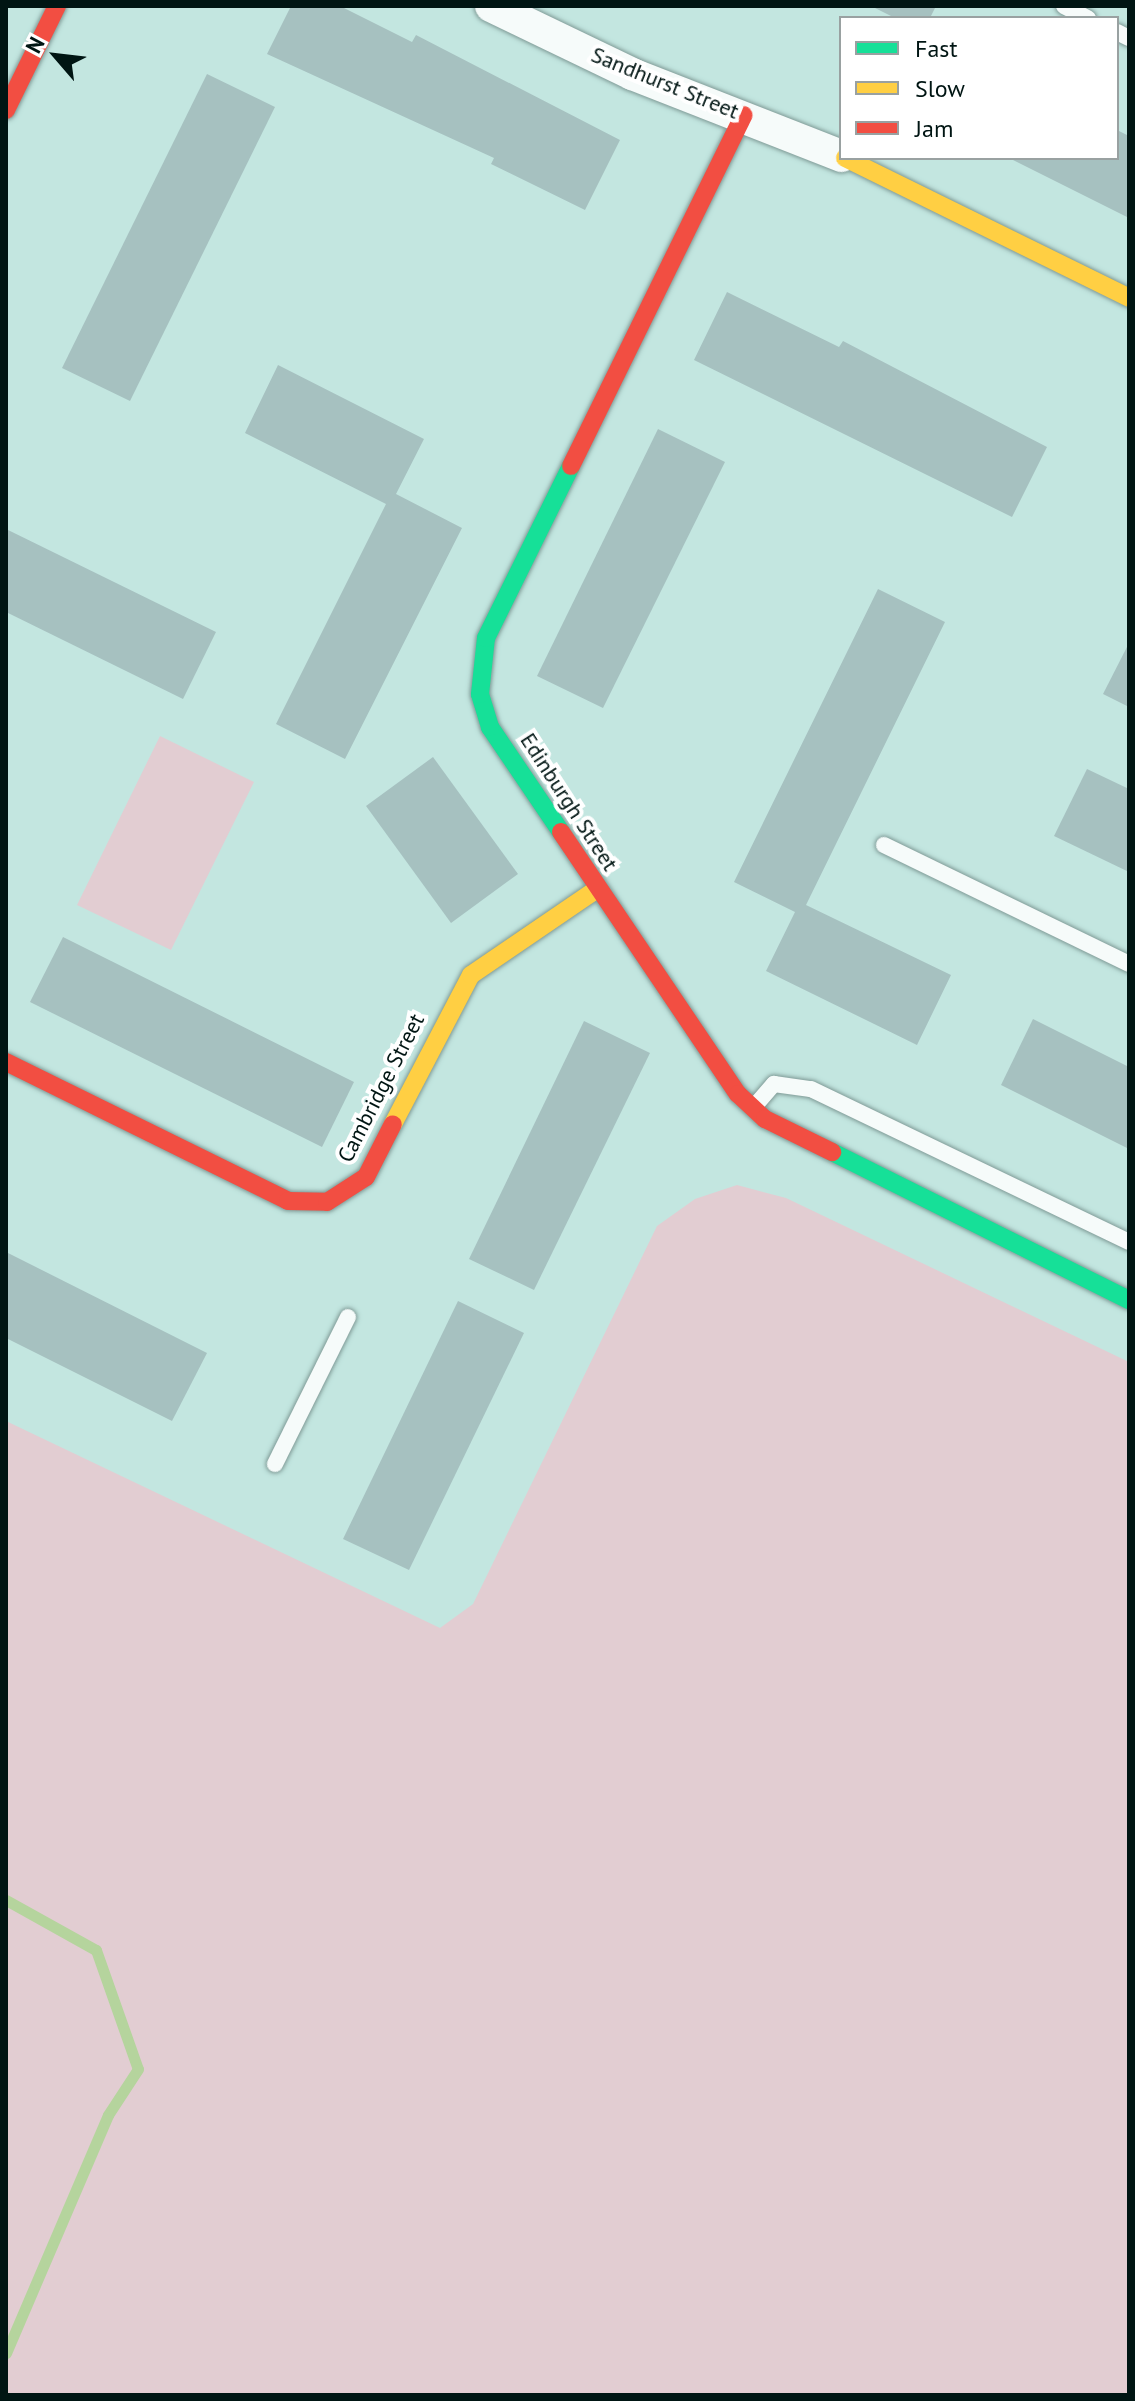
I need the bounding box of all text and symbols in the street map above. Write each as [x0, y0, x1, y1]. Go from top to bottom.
north arrow [16, 16, 96, 96]
legend [839, 16, 1119, 160]
text: N [19, 32, 51, 58]
text: Fast [915, 33, 958, 64]
street label: Sandhurst Street [587, 41, 743, 125]
text: Slow [915, 73, 965, 104]
text: Jam [915, 113, 953, 144]
street label: Edinburgh Street [515, 728, 623, 876]
street label: Cambridge Street [332, 1009, 430, 1167]

